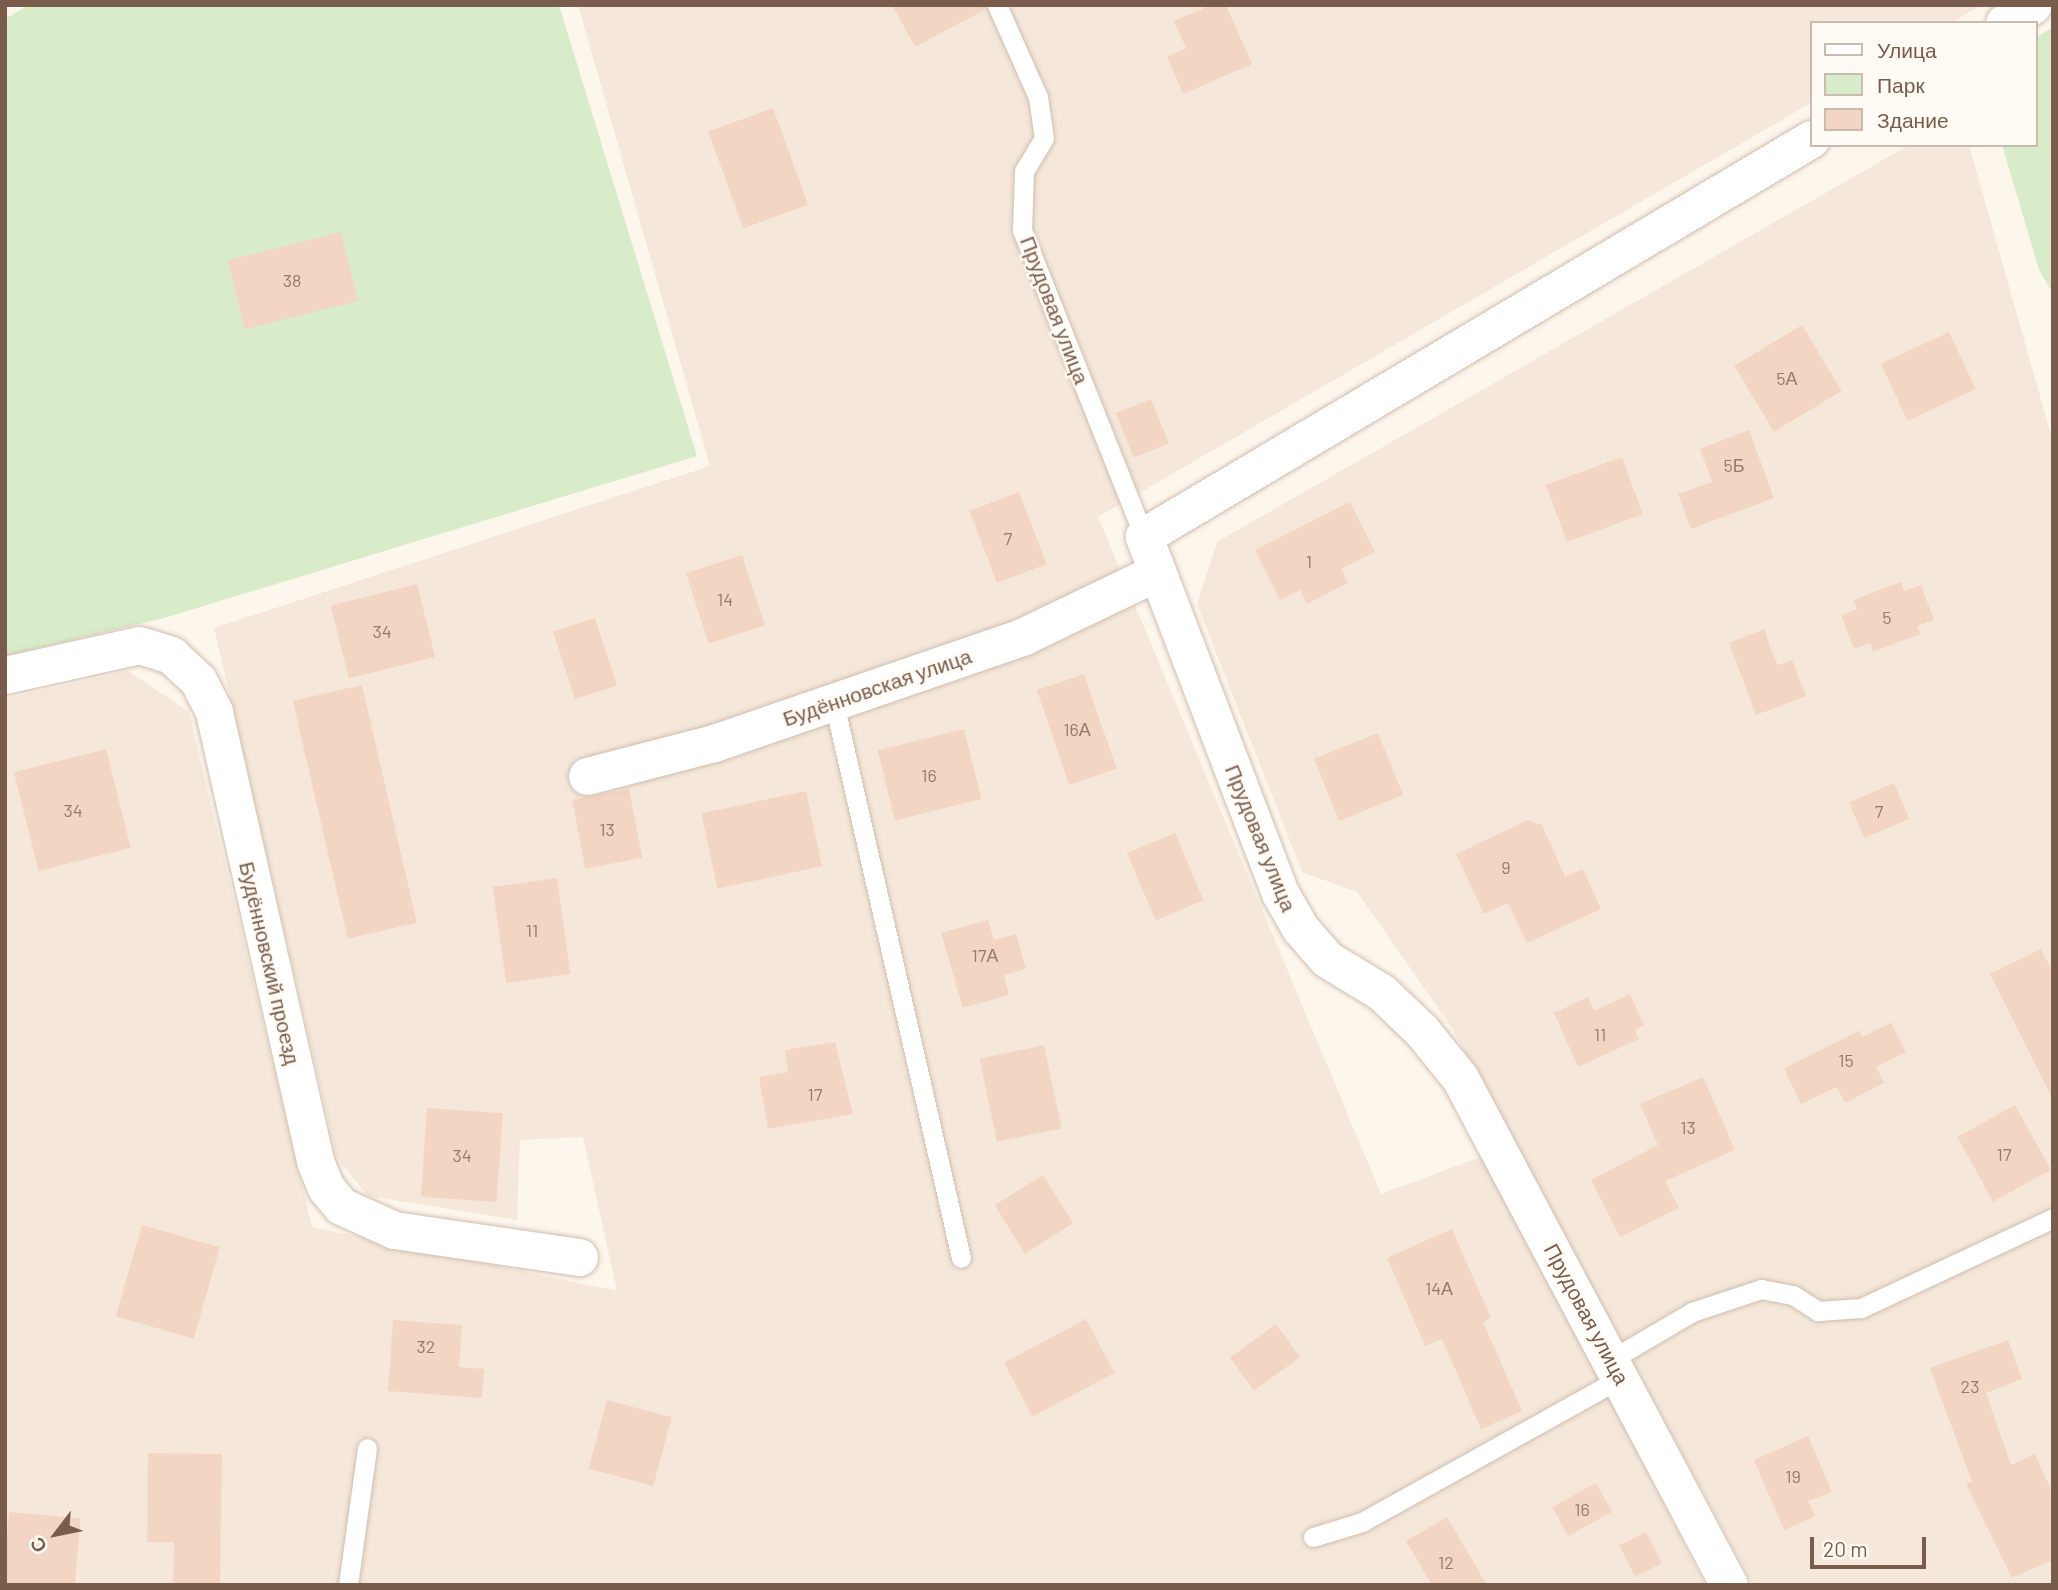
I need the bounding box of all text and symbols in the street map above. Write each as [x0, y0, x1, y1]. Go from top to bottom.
legend [1810, 21, 2037, 147]
text: Улица [1877, 37, 1937, 62]
text: Парк [1877, 72, 1925, 97]
text: Здание [1877, 107, 1949, 132]
street label: Прудовая улица [1015, 233, 1095, 387]
house number: 38 [283, 269, 301, 291]
house number: 5А [1776, 367, 1798, 389]
house number: 5Б [1723, 454, 1745, 476]
house number: 7 [1004, 527, 1012, 549]
house number: 1 [1306, 550, 1312, 572]
house number: 14 [717, 588, 733, 610]
house number: 5 [1882, 606, 1892, 628]
house number: 34 [372, 620, 392, 642]
street label: Будённовская улица [779, 643, 975, 731]
house number: 16А [1063, 718, 1091, 740]
street label: Прудовая улица [1220, 761, 1302, 915]
house number: 16 [921, 764, 937, 786]
house number: 34 [63, 799, 83, 821]
house number: 7 [1875, 800, 1883, 822]
house number: 13 [599, 818, 615, 840]
house number: 9 [1501, 856, 1511, 878]
street label: Будённовский проезд [234, 859, 306, 1067]
house number: 11 [526, 919, 538, 941]
house number: 17А [972, 944, 998, 966]
house number: 11 [1594, 1023, 1606, 1045]
house number: 15 [1838, 1049, 1854, 1071]
house number: 17 [808, 1083, 822, 1105]
house number: 13 [1680, 1116, 1696, 1138]
house number: 17 [1997, 1143, 2011, 1165]
house number: 34 [452, 1144, 472, 1166]
street label: Прудовая улица [1539, 1239, 1635, 1389]
house number: 14А [1425, 1277, 1453, 1299]
house number: 32 [417, 1335, 435, 1357]
house number: 23 [1961, 1375, 1979, 1397]
house number: 19 [1785, 1465, 1801, 1487]
house number: 16 [1574, 1498, 1590, 1520]
north arrow [21, 1499, 91, 1569]
scale bar [1813, 1524, 1928, 1568]
text: С [24, 1533, 51, 1557]
text: 20 m [1823, 1536, 1868, 1561]
house number: 12 [1438, 1551, 1454, 1573]

